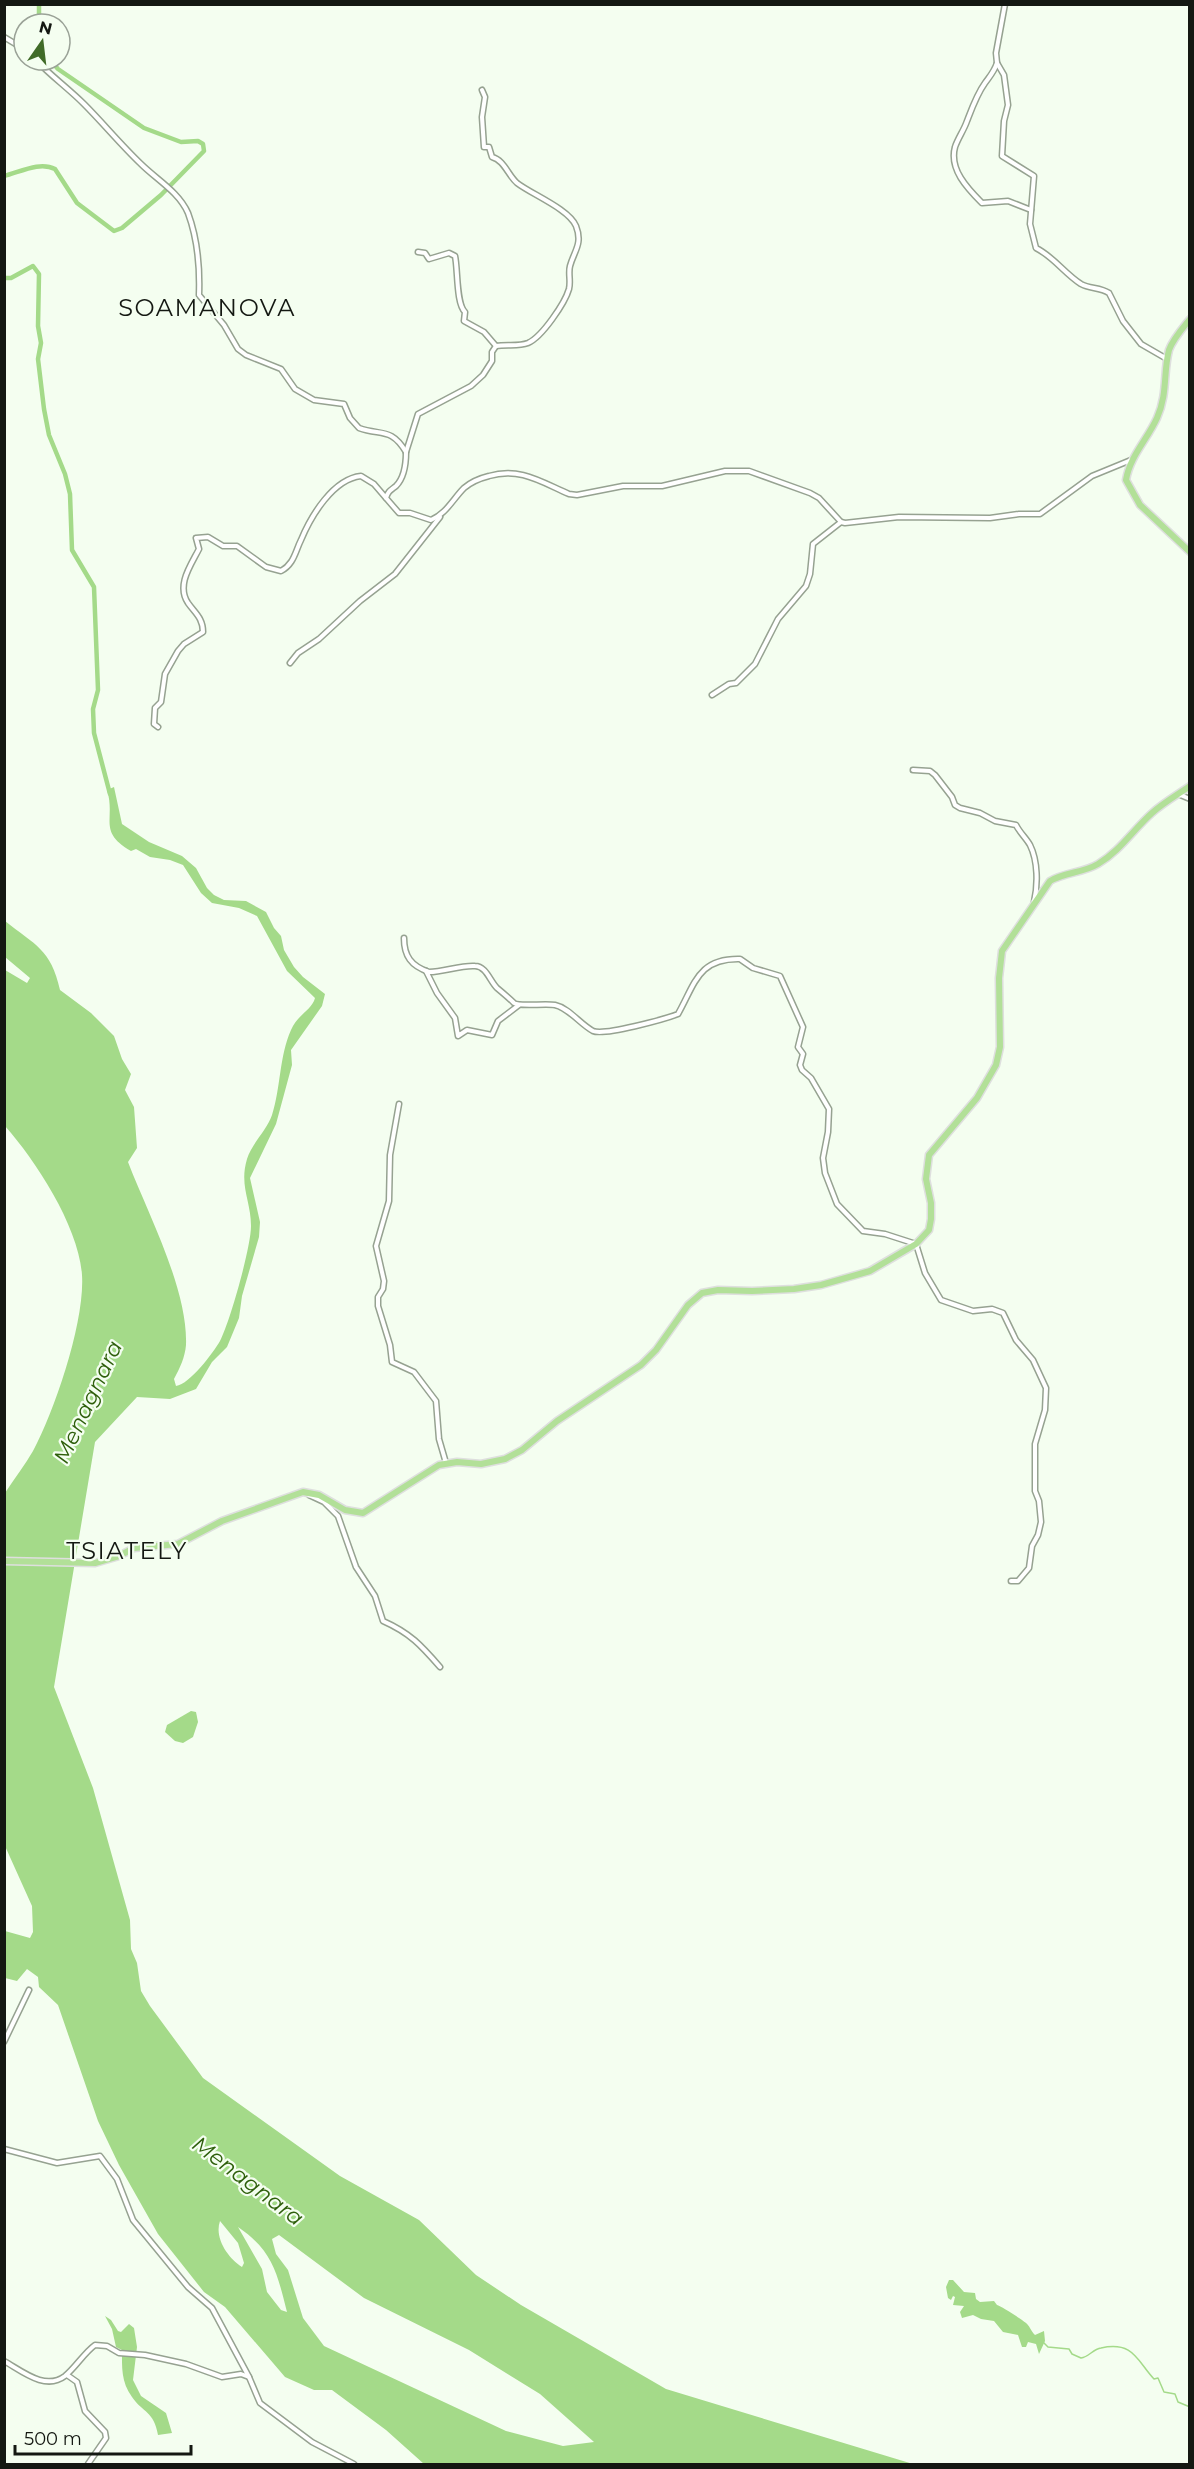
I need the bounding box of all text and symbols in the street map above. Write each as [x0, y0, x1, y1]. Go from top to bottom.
north arrow [12, 12, 72, 72]
text: N [37, 17, 54, 39]
district label: SOAMANOVA [118, 293, 296, 322]
water label: Menagnara [48, 1336, 128, 1468]
district label: TSIATELY [66, 1536, 188, 1565]
water label: Menagnara [187, 2130, 309, 2232]
scale bar [15, 2418, 190, 2456]
text: 500 m [24, 2428, 82, 2450]

